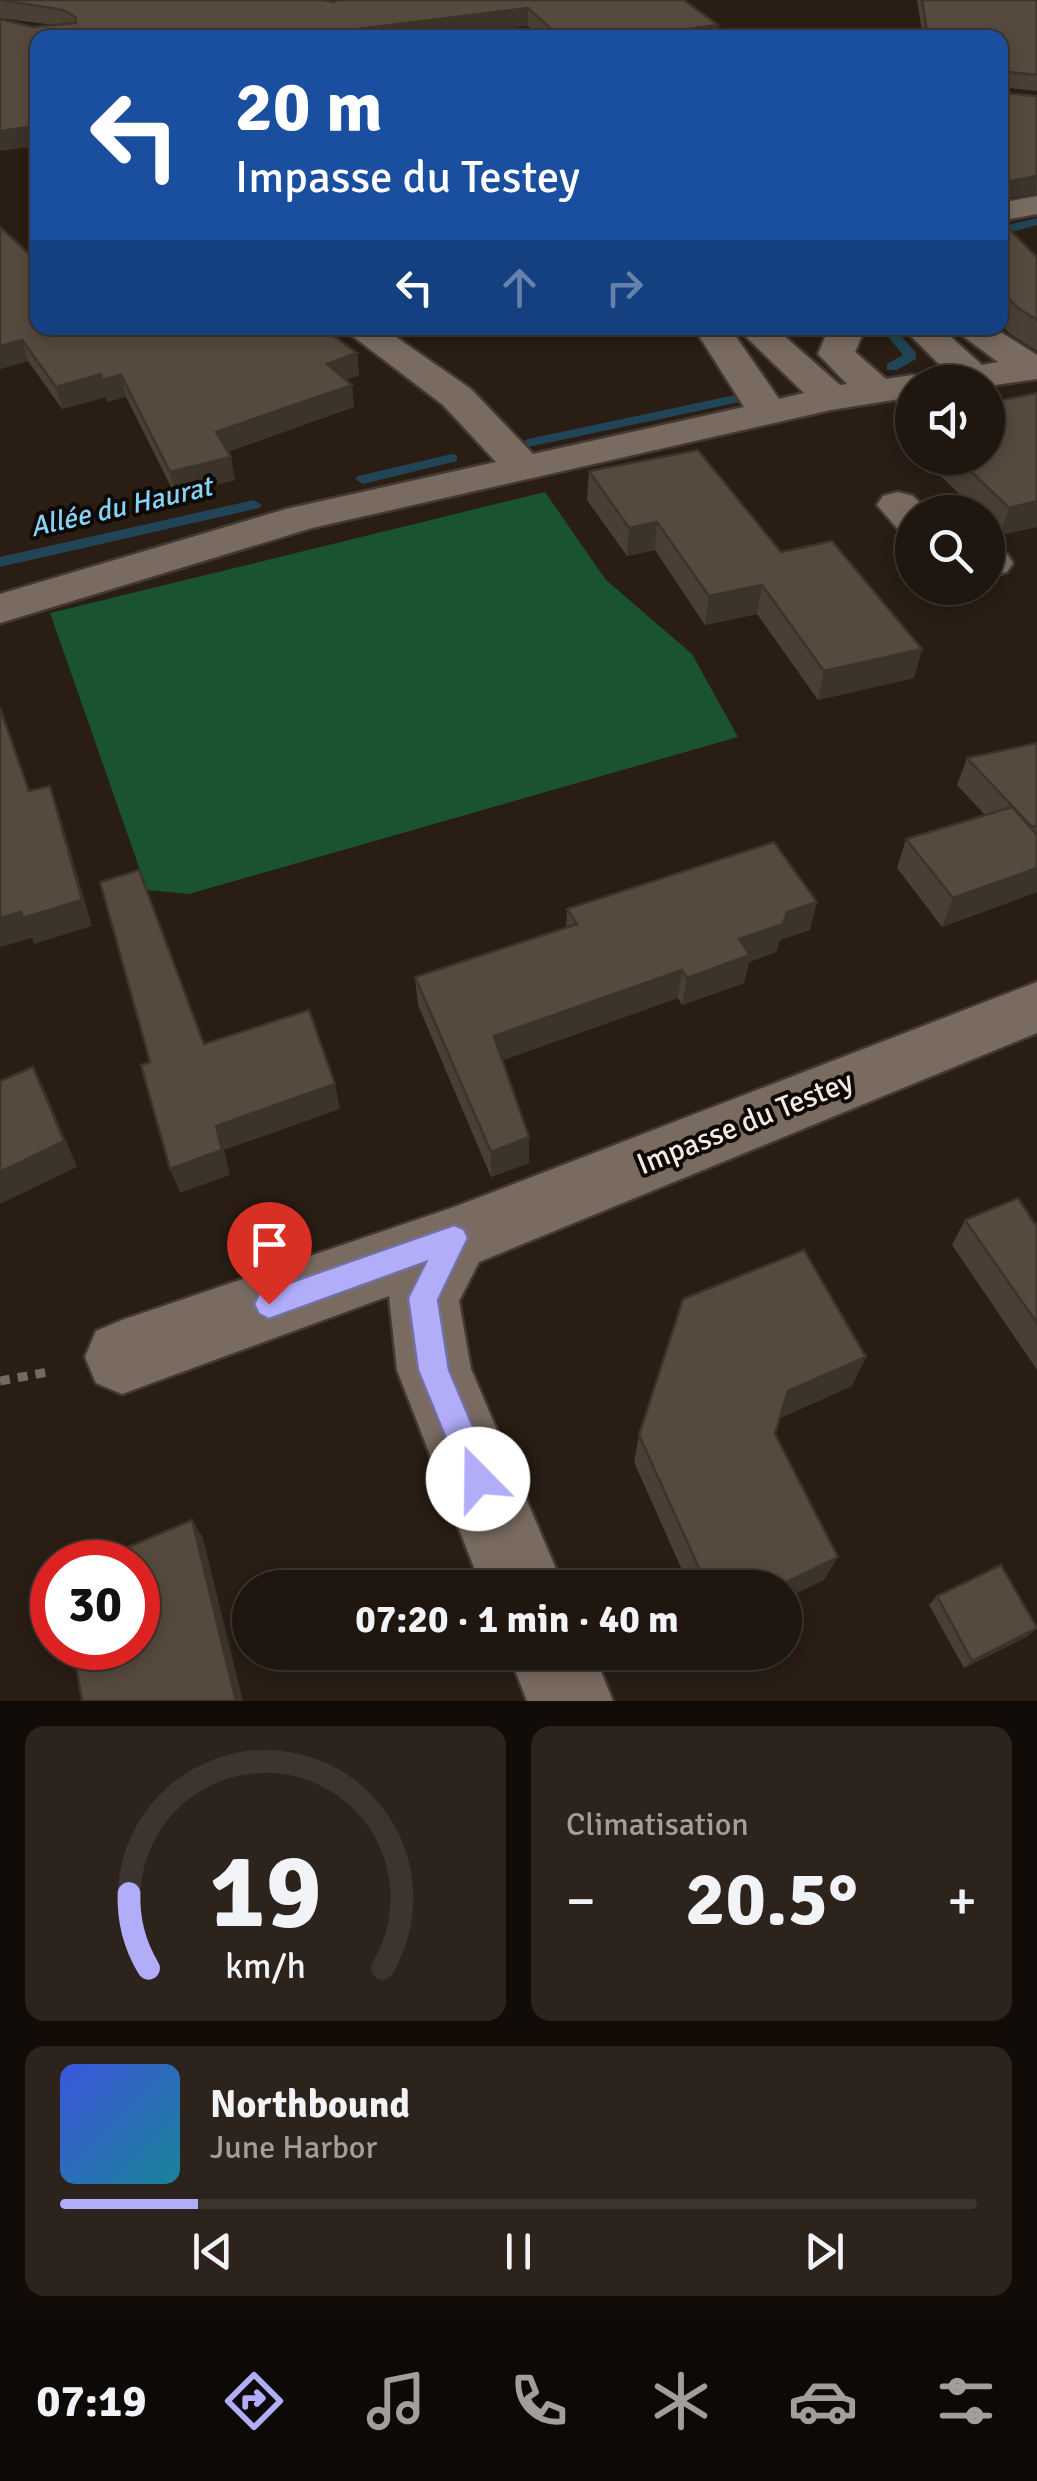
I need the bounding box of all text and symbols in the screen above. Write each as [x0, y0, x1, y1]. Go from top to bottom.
text: 20 m [235, 64, 383, 150]
icon: left [70, 70, 200, 200]
text: Impasse du Testey [235, 150, 580, 205]
icon: left [387, 260, 442, 315]
icon: ahead [492, 260, 547, 315]
icon: right [597, 260, 652, 315]
map controls [895, 365, 1005, 605]
button: sound [895, 365, 1005, 475]
water label: Allée du Haurat [27, 469, 218, 544]
button: search [895, 495, 1005, 605]
street label: Impasse du Testey [631, 1063, 859, 1183]
pin [227, 1202, 312, 1305]
icon: arrive [242, 1217, 297, 1272]
position arrow [426, 1427, 530, 1531]
speed limit sign: 30 [30, 1540, 160, 1670]
text: 07:20 · 1 min · 40 m [355, 1596, 679, 1643]
text: Climatisation [566, 1805, 749, 1844]
text: 19 [209, 1828, 322, 1956]
text: 20.5° [685, 1853, 858, 1946]
text: − [566, 1867, 596, 1935]
text: + [947, 1867, 977, 1935]
text: km/h [225, 1944, 306, 1988]
text: Northbound [210, 2081, 410, 2128]
text: June Harbor [210, 2128, 377, 2167]
icon: previous [185, 2224, 240, 2279]
icon: pause [491, 2224, 546, 2279]
icon: next [797, 2224, 852, 2279]
icon: directions [219, 2366, 289, 2436]
icon: music [361, 2366, 431, 2436]
icon: phone [504, 2366, 574, 2436]
icon: climate [646, 2366, 716, 2436]
icon: car [788, 2366, 858, 2436]
icon: filters [931, 2366, 1001, 2436]
text: 07:19 [36, 2374, 147, 2429]

